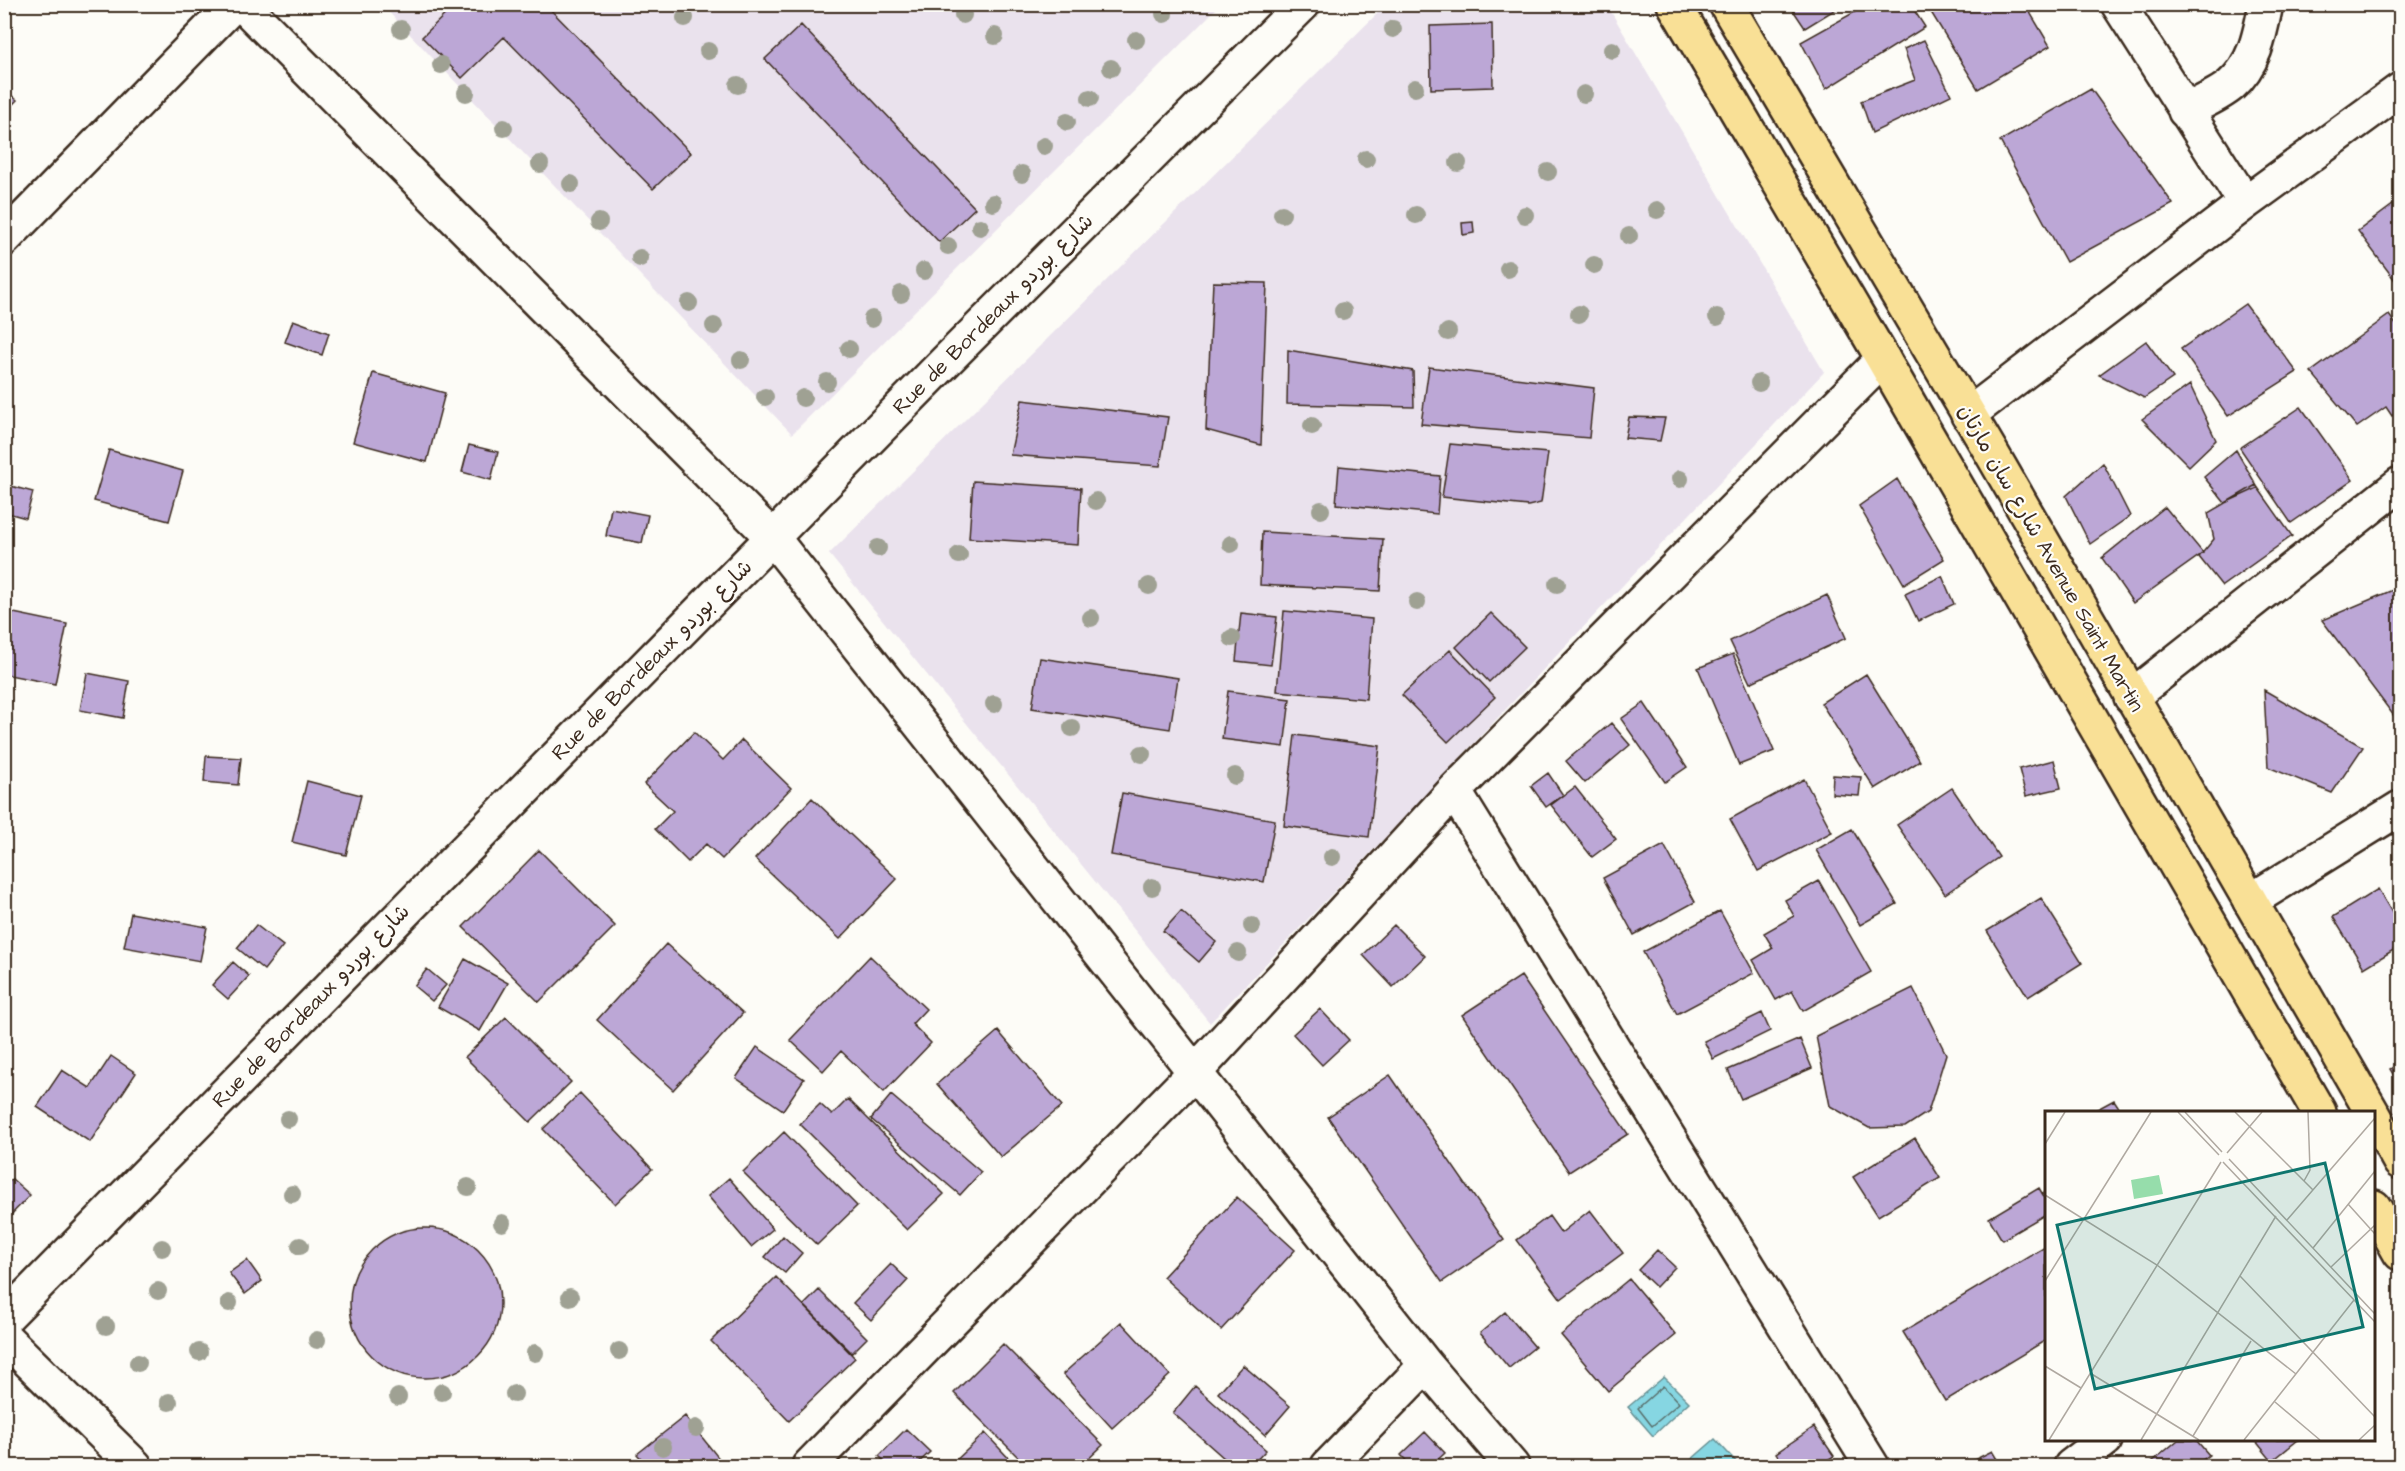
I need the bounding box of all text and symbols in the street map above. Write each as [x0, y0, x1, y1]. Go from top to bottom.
street label: Rue de Bordeaux شارع بوردو [886, 207, 1100, 421]
street label: شارع سان مارتان Avenue Saint Martin [1951, 399, 2151, 717]
street label: Rue de Bordeaux شارع بوردو [545, 553, 759, 767]
street label: Rue de Bordeaux شارع بوردو [206, 898, 416, 1114]
inset map [2045, 1111, 2375, 1441]

